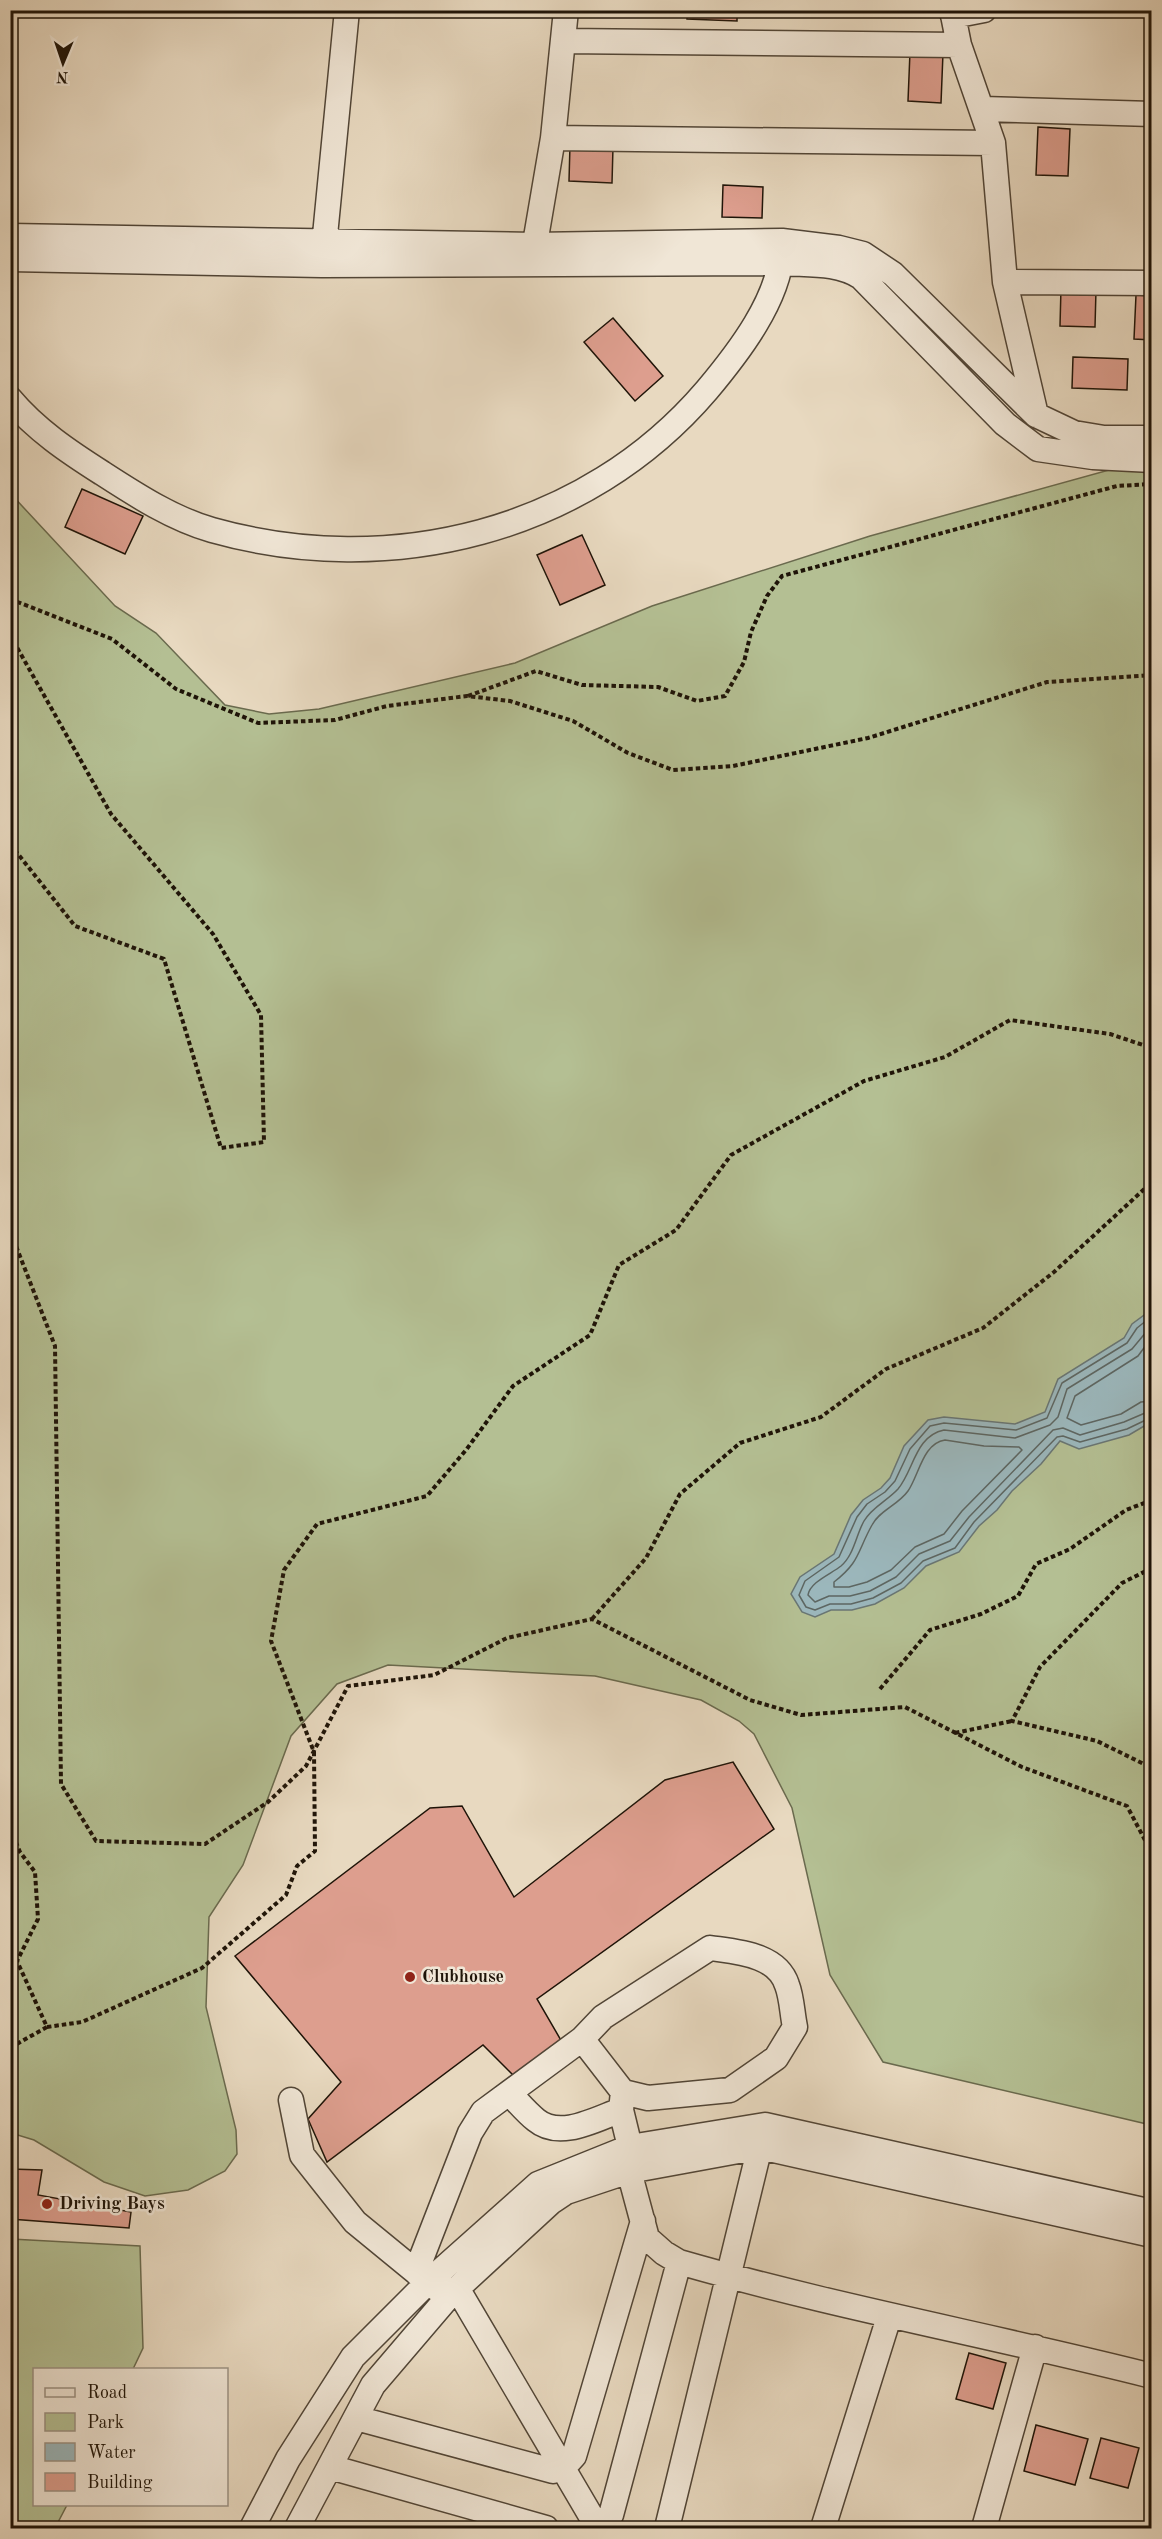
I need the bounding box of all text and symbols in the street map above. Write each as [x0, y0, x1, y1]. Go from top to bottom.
north arrow [33, 33, 93, 93]
text: N [55, 68, 69, 84]
place label: Clubhouse [422, 1968, 504, 1986]
marker: Clubhouse [403, 1970, 417, 1984]
place label: Driving Bays [59, 2195, 165, 2213]
marker: Driving Bays [40, 2197, 54, 2211]
legend [33, 2368, 228, 2506]
text: Road [87, 2384, 127, 2402]
text: Park [87, 2414, 124, 2432]
text: Water [87, 2444, 136, 2462]
text: Building [87, 2474, 153, 2492]

